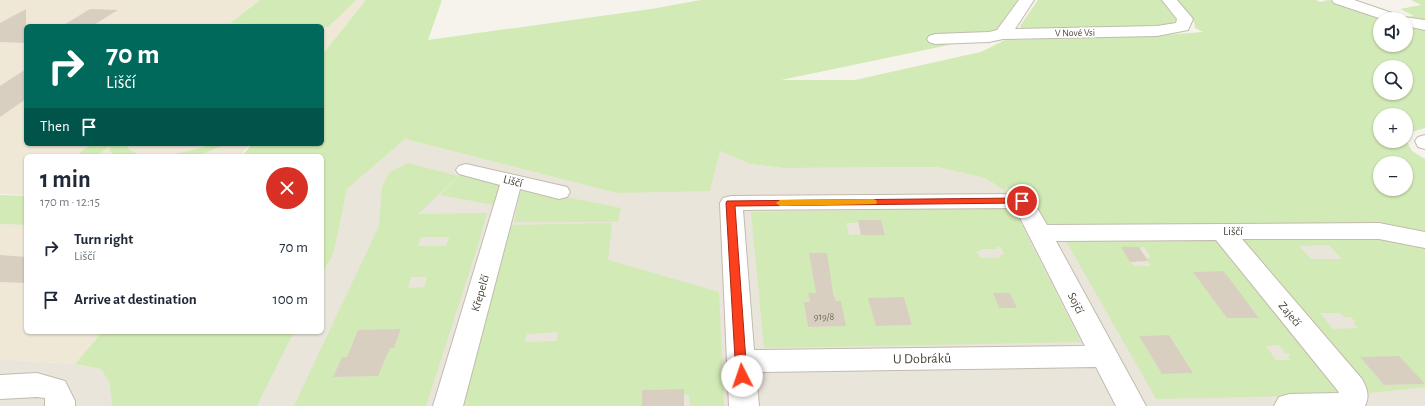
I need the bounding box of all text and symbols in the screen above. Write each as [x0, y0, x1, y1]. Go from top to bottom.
map controls [1373, 12, 1413, 196]
button: sound [1373, 12, 1413, 52]
street label: V Nové Vsi [1055, 28, 1095, 38]
icon: right [40, 40, 92, 92]
text: 70 m [106, 41, 160, 69]
button: search [1373, 60, 1413, 100]
text: Liščí [106, 74, 136, 92]
button: + [1373, 108, 1413, 148]
icon: arrive [78, 116, 100, 138]
text: Then [40, 119, 70, 134]
button: − [1373, 156, 1413, 196]
button: close [266, 167, 308, 209]
text: 1 min [40, 168, 91, 192]
street label: Liščí [502, 173, 524, 189]
pin [1005, 184, 1039, 218]
icon: arrive [1011, 190, 1033, 212]
text: 170 m · 12:15 [40, 196, 100, 209]
street label: Liščí [1223, 225, 1243, 237]
text: Turn right [74, 232, 133, 247]
icon: right [40, 237, 62, 259]
text: 70 m [279, 240, 308, 255]
text: Liščí [74, 250, 96, 263]
street label: Křepelčí [469, 273, 491, 313]
icon: arrive [40, 289, 62, 311]
street label: Sojčí [1065, 290, 1086, 316]
text: Arrive at destination [74, 292, 197, 307]
text: 100 m [273, 292, 308, 307]
street label: Zaječí [1276, 299, 1304, 329]
house number: 919/8 [814, 312, 834, 322]
street label: U Dobráků [893, 351, 951, 367]
position arrow [721, 355, 763, 397]

